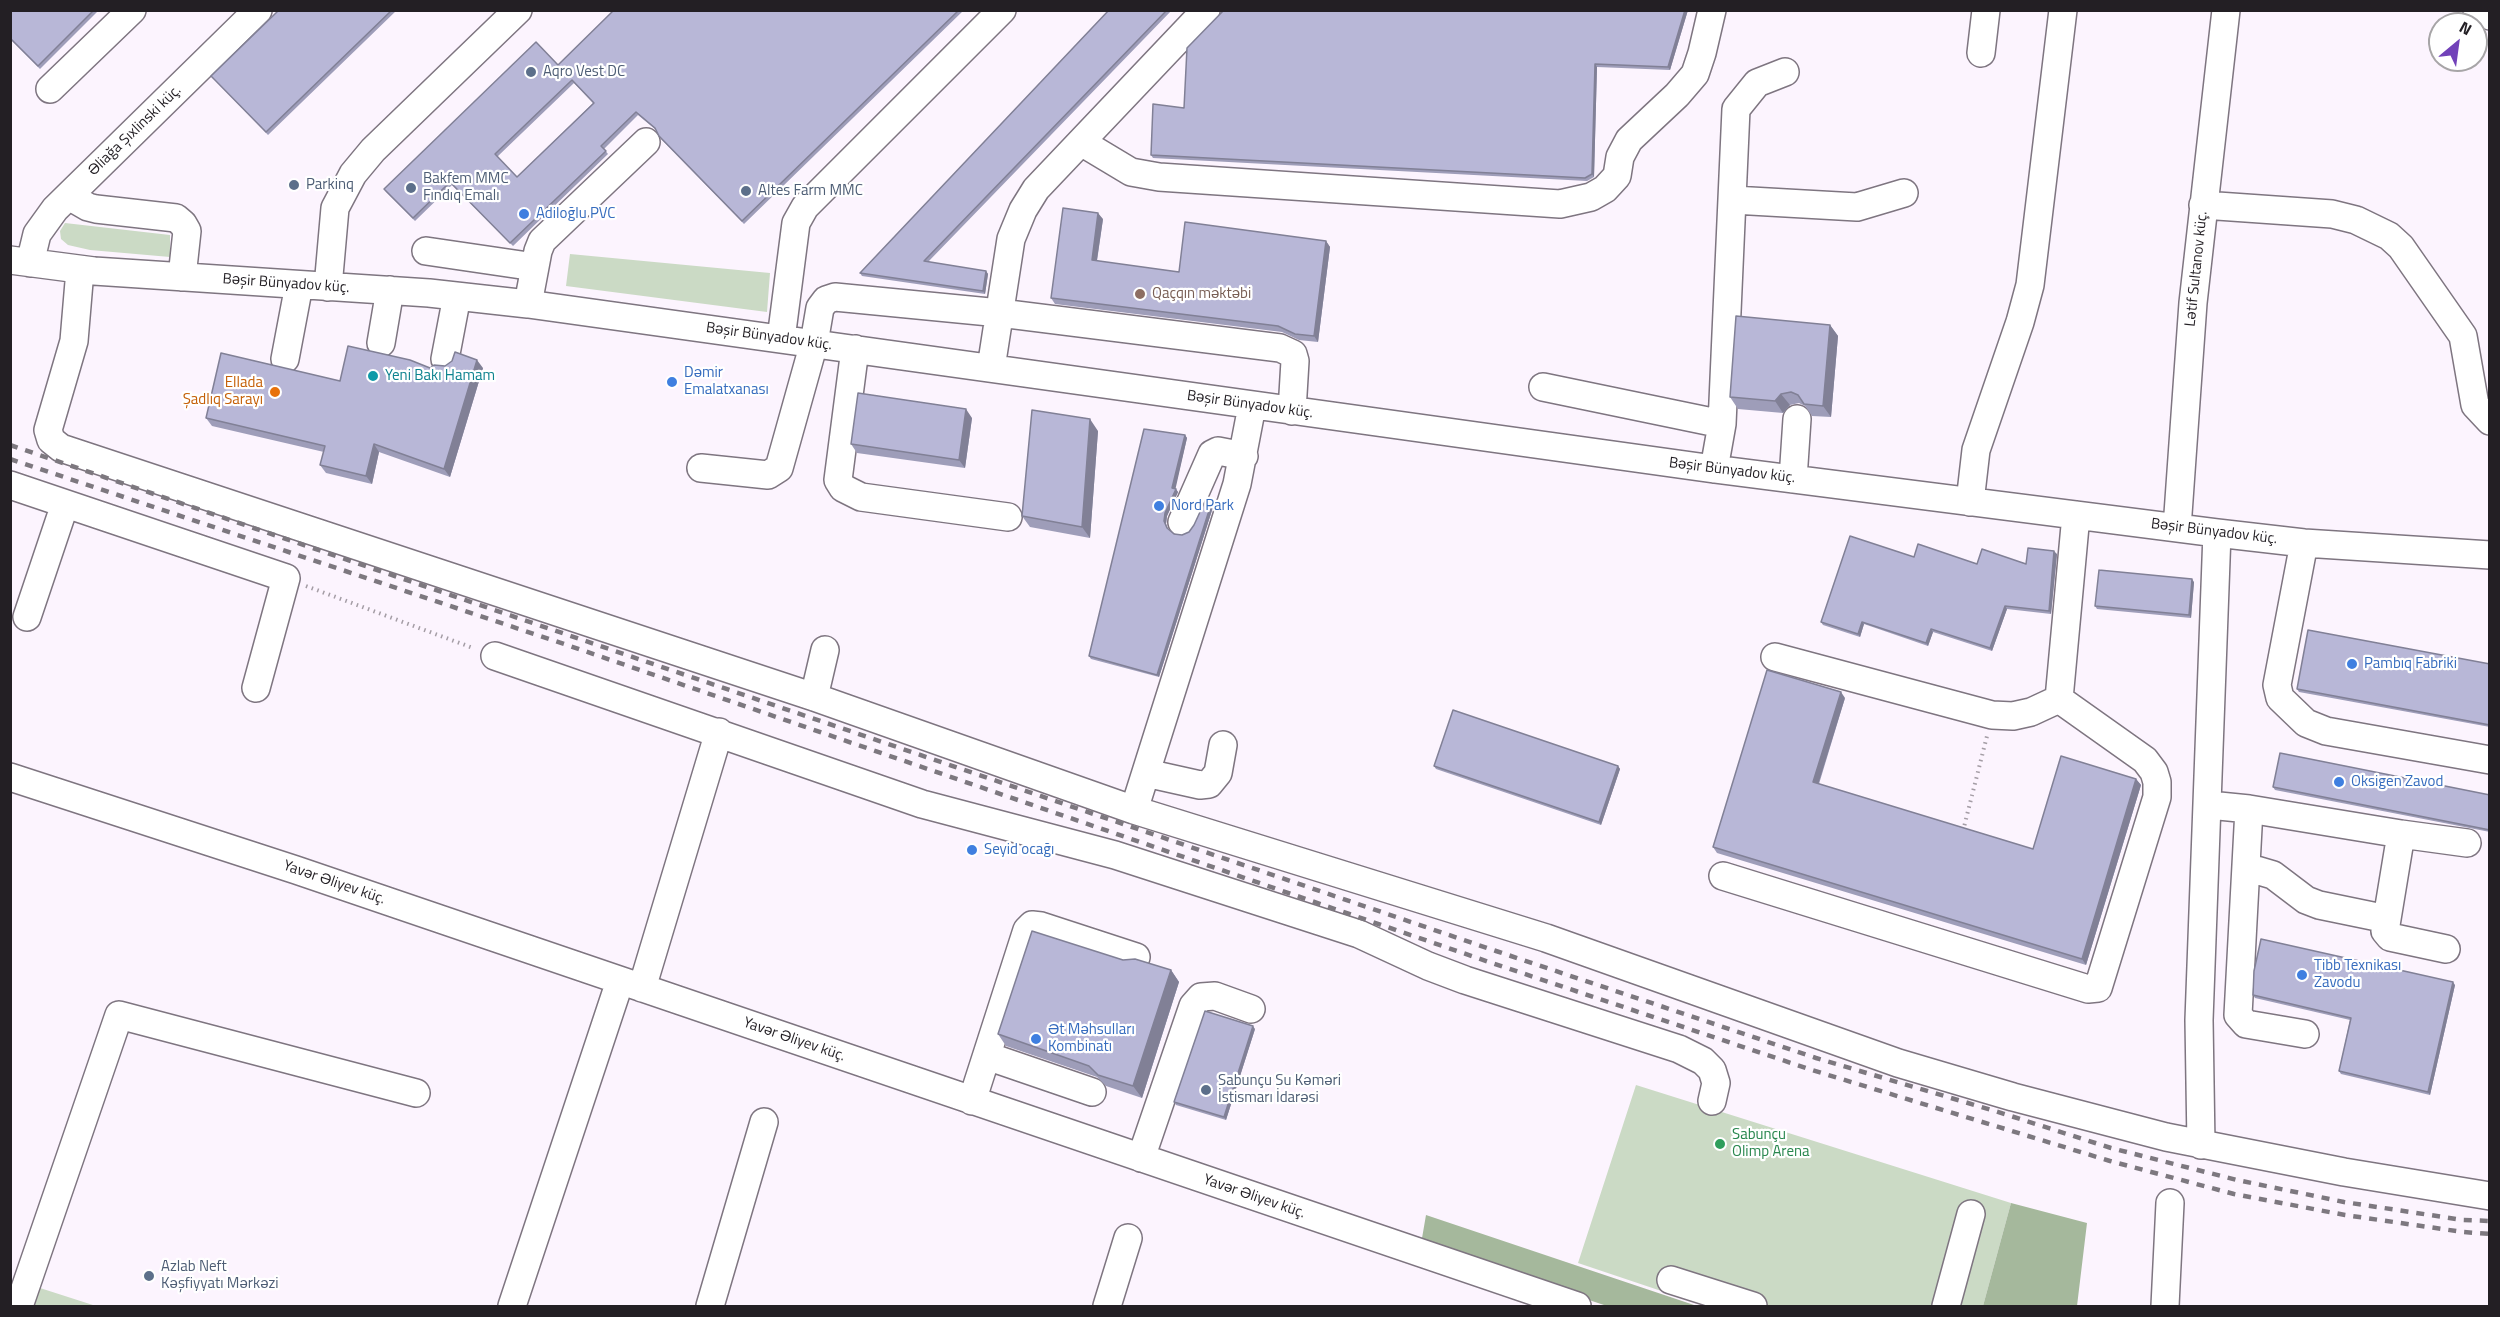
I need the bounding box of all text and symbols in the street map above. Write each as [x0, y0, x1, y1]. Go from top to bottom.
north arrow [2428, 12, 2488, 72]
text: N [2455, 15, 2476, 41]
place label: Aqro Vest DC [543, 63, 625, 81]
marker: Aqro Vest DC [524, 65, 538, 79]
street label: Əliağa Şıxlinski küç. [85, 82, 185, 180]
place label: Bakfem MMC Fındıq Emalı [423, 170, 509, 205]
place label: Parkinq [306, 176, 354, 194]
marker: Parkinq [287, 178, 301, 192]
marker: Bakfem MMC Fındıq Emalı [404, 181, 418, 195]
place label: Altes Farm MMC [758, 182, 863, 200]
marker: Altes Farm MMC [739, 184, 753, 198]
place label: Adiloğlu PVC [536, 205, 615, 223]
marker: Adiloğlu PVC [517, 207, 531, 221]
street label: Lətif Sultanov küç. [2182, 210, 2212, 328]
street label: Bəşir Bünyadov küç. [222, 271, 350, 297]
place label: Qaçqın məktəbi [1152, 285, 1251, 303]
marker: Qaçqın məktəbi [1133, 287, 1147, 301]
street label: Bəşir Bünyadov küç. [705, 319, 833, 355]
place label: Dəmir Emalatxanası [684, 364, 769, 399]
place label: Yeni Bakı Hamam [385, 367, 495, 385]
marker: Yeni Bakı Hamam [366, 369, 380, 383]
place label: Ellada Şadlıq Sarayı [183, 374, 263, 409]
marker: Dəmir Emalatxanası [665, 375, 679, 389]
marker: Ellada Şadlıq Sarayı [268, 385, 282, 399]
street label: Bəşir Bünyadov küç. [1186, 387, 1314, 423]
street label: Bəşir Bünyadov küç. [1668, 454, 1796, 488]
place label: Nord Park [1171, 497, 1234, 515]
marker: Nord Park [1152, 499, 1166, 513]
street label: Bəşir Bünyadov küç. [2150, 515, 2278, 549]
place label: Pambıq Fabriki [2364, 655, 2457, 673]
marker: Pambıq Fabriki [2345, 657, 2359, 671]
place label: Oksigen Zavod [2351, 773, 2443, 791]
marker: Oksigen Zavod [2332, 775, 2346, 789]
place label: Seyid ocağı [984, 841, 1054, 859]
marker: Seyid ocağı [965, 843, 979, 857]
street label: Yavər Əliyev küç. [281, 857, 387, 909]
place label: Tibb Texnikası Zavodu [2314, 957, 2401, 992]
marker: Tibb Texnikası Zavodu [2295, 968, 2309, 982]
street label: Yavər Əliyev küç. [741, 1014, 847, 1066]
place label: Ət Məhsulları Kombinatı [1048, 1021, 1135, 1056]
marker: Ət Məhsulları Kombinatı [1029, 1032, 1043, 1046]
place label: Sabunçu Su Kəməri İstismarı İdarəsi [1218, 1072, 1341, 1107]
marker: Sabunçu Su Kəməri İstismarı İdarəsi [1199, 1083, 1213, 1097]
place label: Sabunçu Olimp Arena [1732, 1126, 1810, 1161]
marker: Sabunçu Olimp Arena [1713, 1137, 1727, 1151]
street label: Yavər Əliyev küç. [1201, 1171, 1307, 1223]
place label: Azlab Neft Kəşfiyyatı Mərkəzi [161, 1258, 279, 1293]
marker: Azlab Neft Kəşfiyyatı Mərkəzi [142, 1269, 156, 1283]

